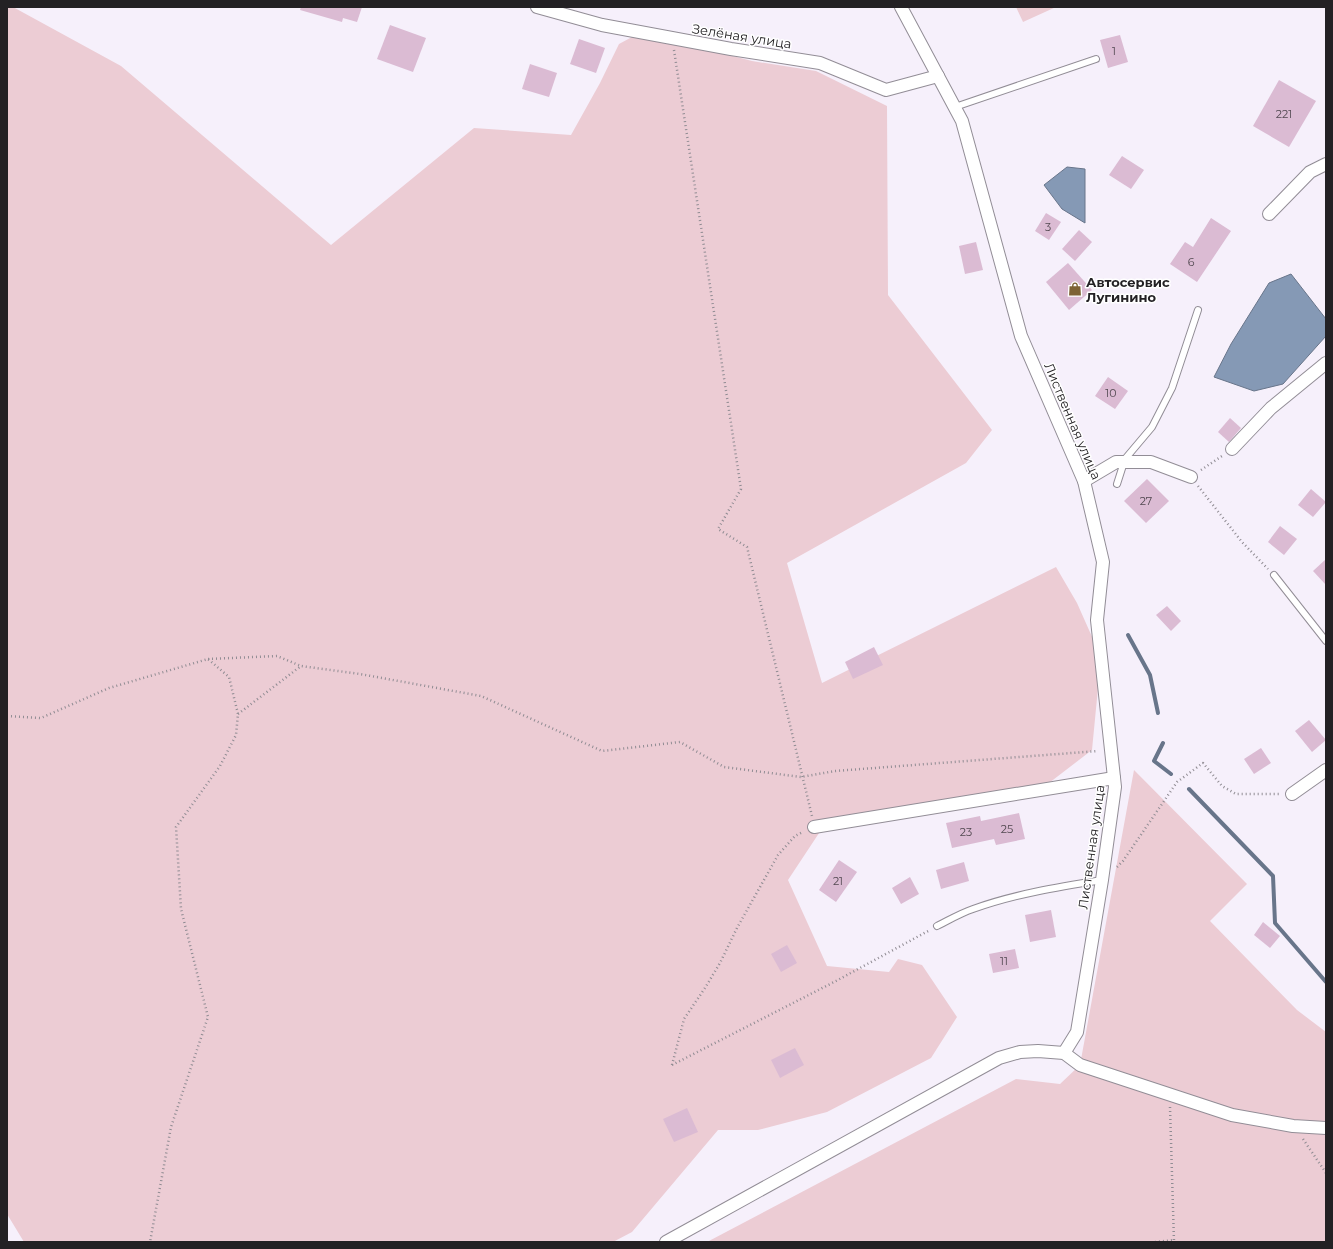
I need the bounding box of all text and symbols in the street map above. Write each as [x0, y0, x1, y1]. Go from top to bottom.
street label: Зелёная улица [691, 20, 793, 52]
house number: 1 [1112, 44, 1116, 58]
house number: 221 [1276, 107, 1292, 121]
house number: 3 [1045, 220, 1051, 234]
house number: 6 [1188, 255, 1195, 269]
place label: Автосервис Лугинино [1086, 274, 1170, 305]
shop icon: Автосервис Лугинино [1067, 281, 1083, 297]
street label: Лиственная улица [1041, 360, 1105, 482]
house number: 10 [1105, 386, 1117, 400]
house number: 27 [1140, 494, 1152, 508]
street label: Лиственная улица [1074, 784, 1108, 910]
house number: 25 [1001, 822, 1013, 836]
house number: 23 [960, 825, 972, 839]
house number: 21 [833, 874, 843, 888]
house number: 11 [1000, 954, 1008, 968]

